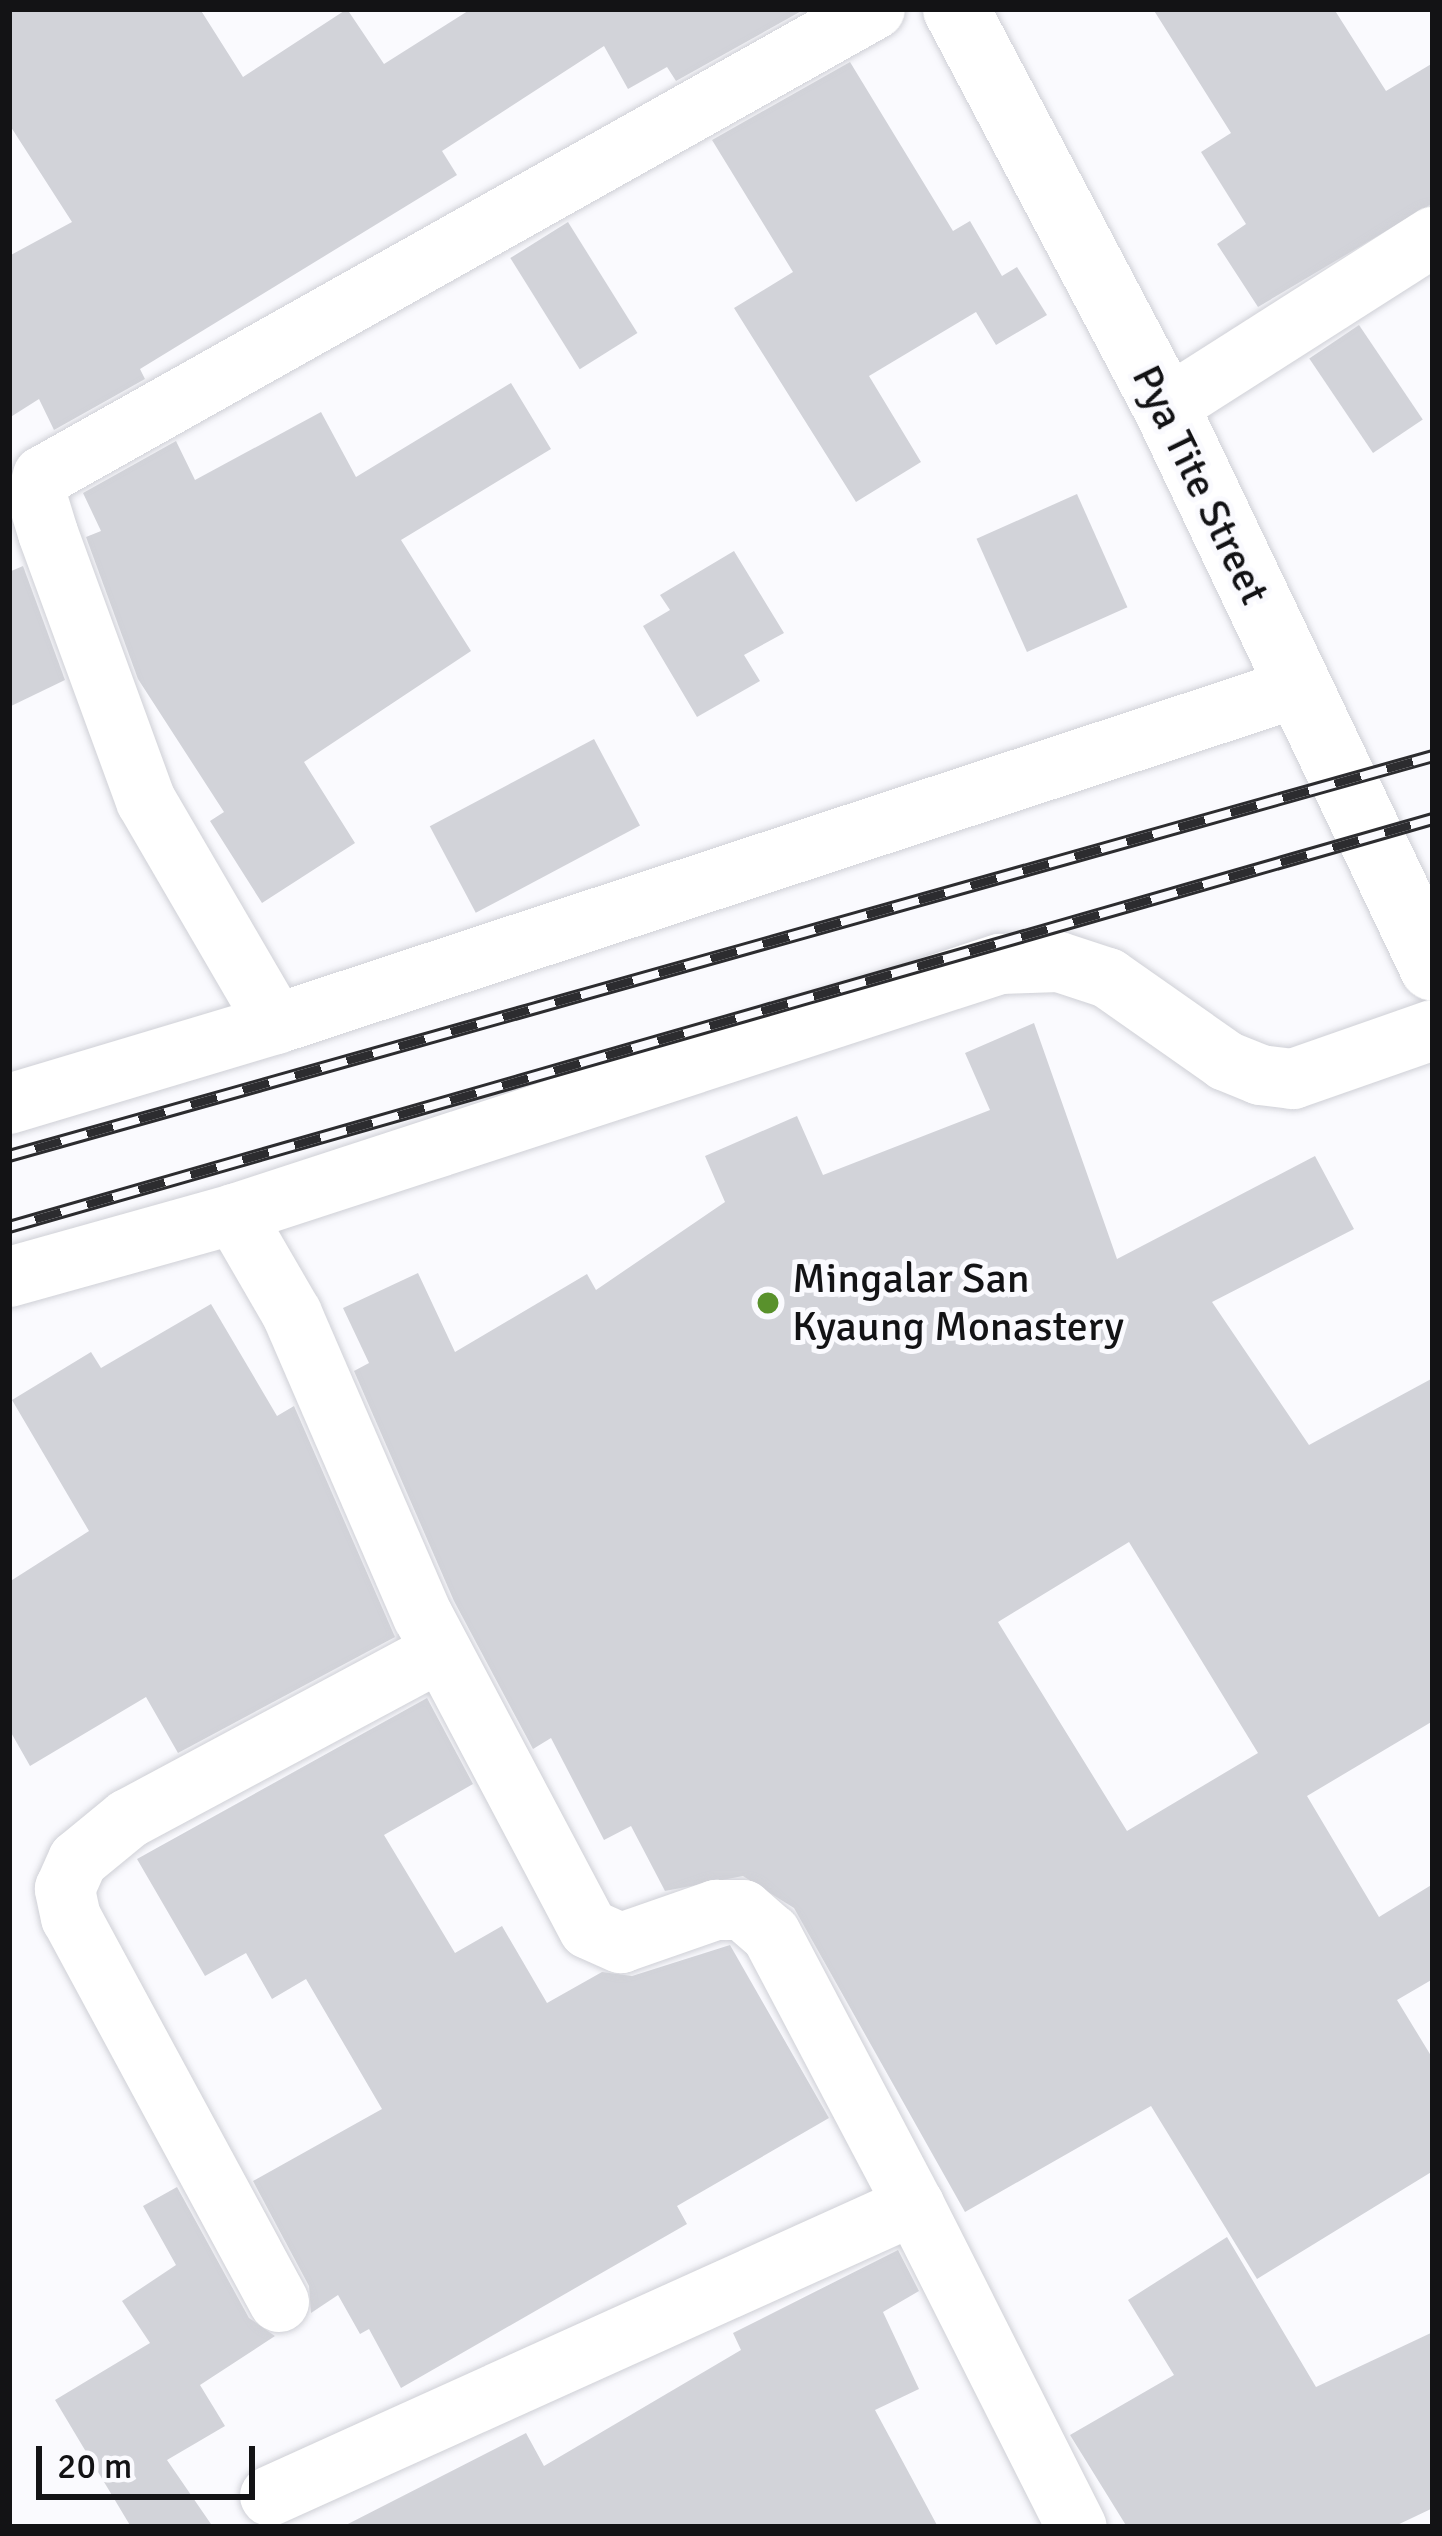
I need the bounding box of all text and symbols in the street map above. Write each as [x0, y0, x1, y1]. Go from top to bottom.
street label: Pya Tite Street [1121, 357, 1279, 613]
place label: Mingalar San Kyaung Monastery [792, 1254, 1124, 1352]
marker: Mingalar San Kyaung Monastery [755, 1290, 781, 1316]
scale bar [42, 2422, 261, 2496]
text: 20 m [57, 2444, 133, 2489]

